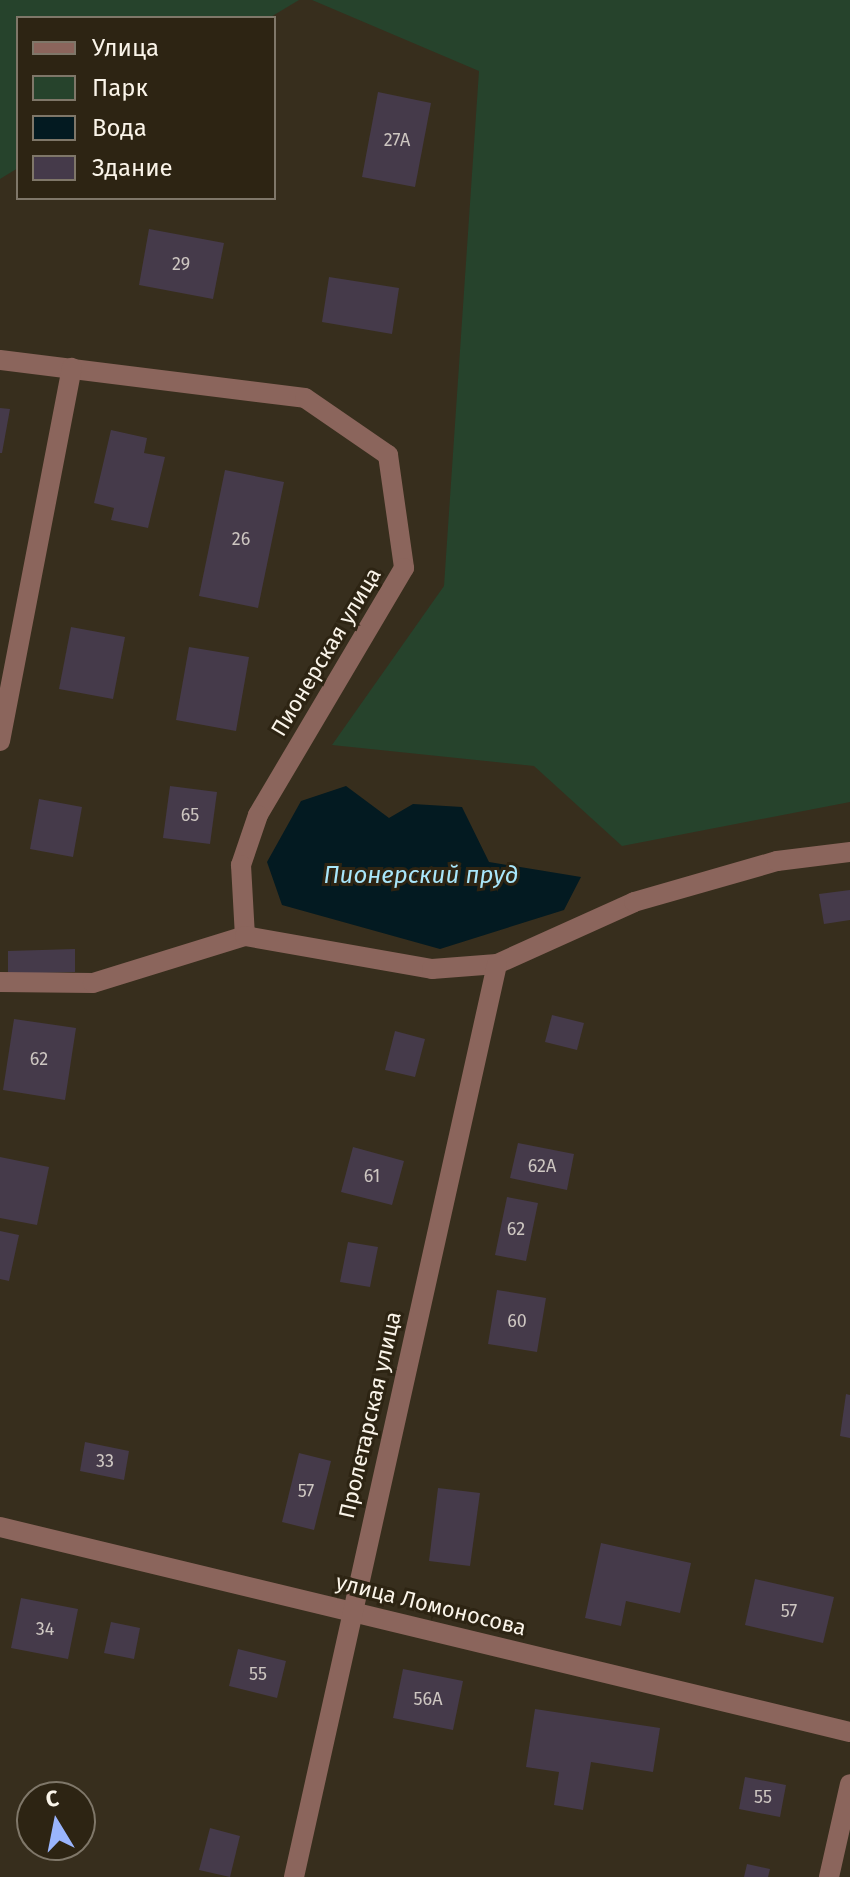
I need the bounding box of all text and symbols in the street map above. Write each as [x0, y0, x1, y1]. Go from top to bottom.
legend [16, 16, 276, 200]
text: Улица [92, 34, 159, 62]
text: Парк [92, 74, 148, 102]
text: Вода [92, 114, 147, 142]
house number: 27А [384, 129, 410, 151]
text: Здание [92, 154, 173, 182]
house number: 29 [172, 253, 190, 275]
house number: 26 [232, 528, 250, 550]
street label: Пионерская улица [265, 563, 387, 741]
house number: 65 [181, 804, 199, 826]
water label: Пионерский пруд [324, 862, 518, 890]
house number: 62 [30, 1048, 48, 1070]
house number: 62А [528, 1155, 556, 1177]
house number: 61 [364, 1165, 380, 1187]
house number: 62 [507, 1218, 525, 1240]
street label: Пролетарская улица [333, 1309, 407, 1521]
house number: 60 [507, 1310, 527, 1332]
house number: 33 [96, 1450, 114, 1472]
house number: 57 [298, 1480, 314, 1502]
street label: улица Ломоносова [333, 1569, 529, 1641]
house number: 57 [781, 1600, 797, 1622]
house number: 34 [36, 1618, 54, 1640]
house number: 55 [249, 1663, 267, 1685]
house number: 56А [414, 1688, 442, 1710]
north arrow [16, 1781, 96, 1861]
text: С [44, 1784, 61, 1813]
house number: 55 [754, 1786, 772, 1808]

